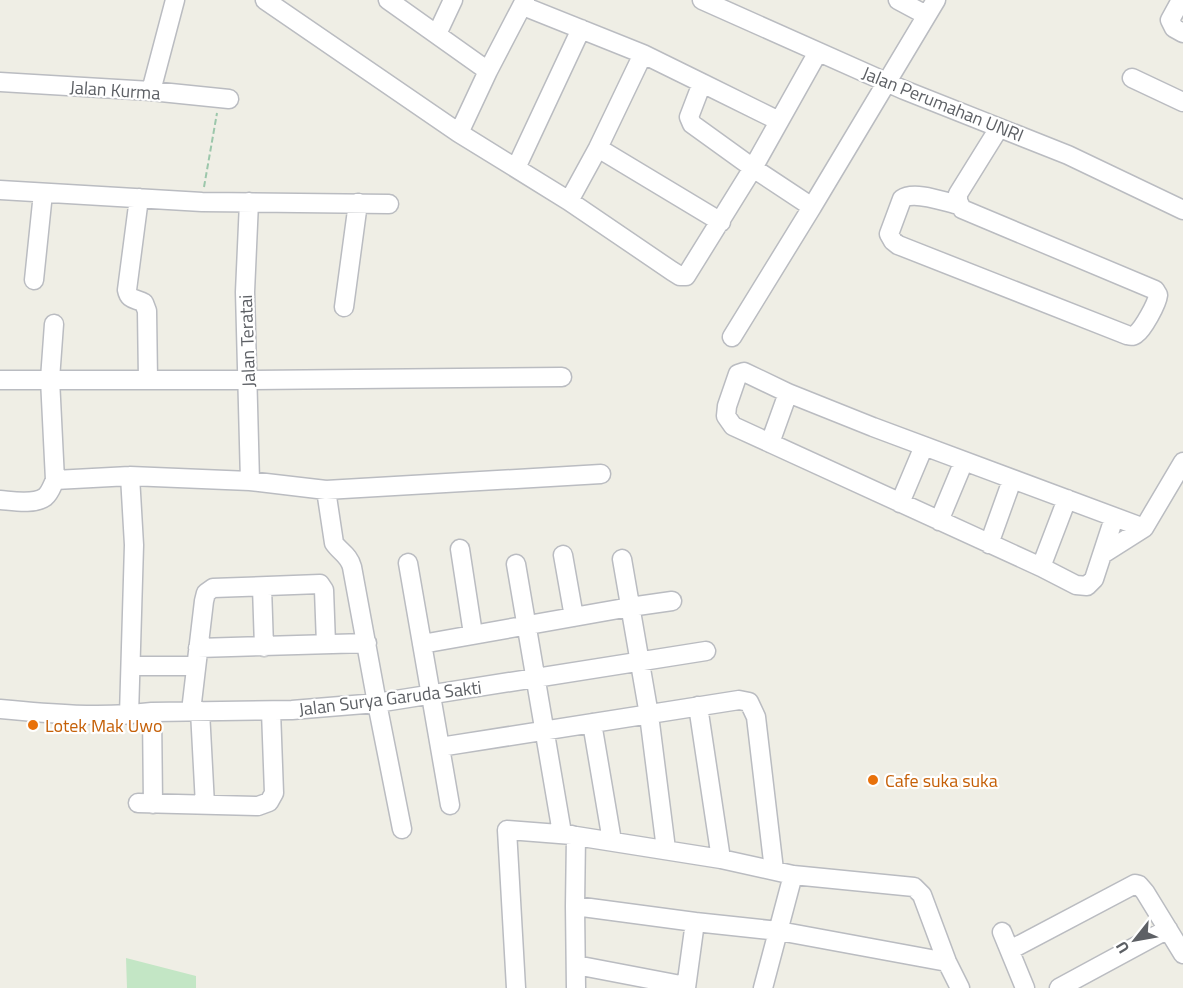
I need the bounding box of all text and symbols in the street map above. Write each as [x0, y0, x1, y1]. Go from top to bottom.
street label: Jalan Perumahan UNRI [858, 59, 1028, 149]
street label: Jalan Kurma [69, 73, 161, 107]
street label: Jalan Teratai [232, 294, 262, 388]
street label: Jalan Surya Garuda Sakti [297, 673, 483, 723]
place label: Lotek Mak Uwo [45, 712, 162, 739]
marker: Lotek Mak Uwo [26, 718, 40, 732]
place label: Cafe suka suka [885, 767, 998, 794]
marker: Cafe suka suka [866, 773, 880, 787]
north arrow [1105, 910, 1165, 970]
text: U [1109, 937, 1135, 958]

